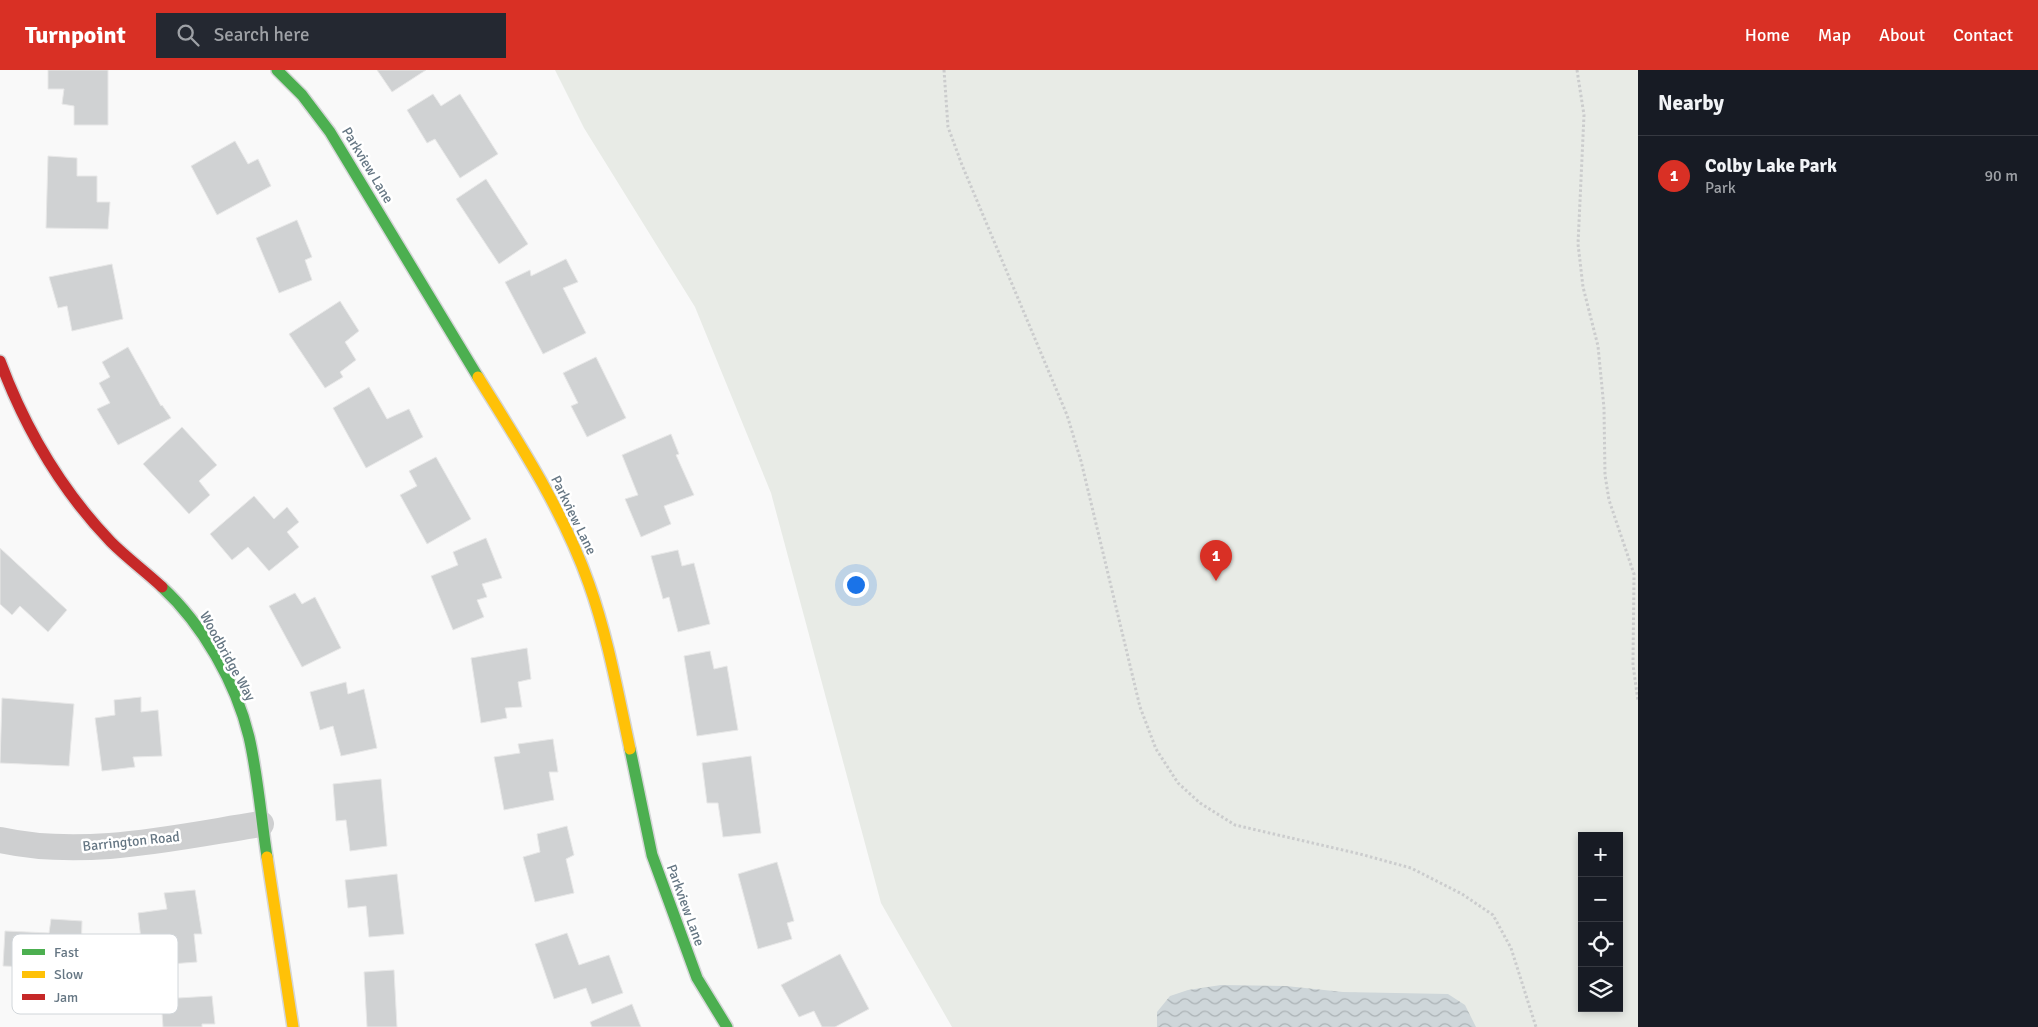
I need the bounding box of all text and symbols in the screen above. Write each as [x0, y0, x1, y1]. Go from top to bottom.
search box [156, 13, 506, 58]
text: Turnpoint [25, 20, 126, 50]
icon: search [174, 21, 202, 49]
text: Search here [214, 23, 309, 47]
text: Home [1745, 24, 1790, 46]
text: Map [1818, 24, 1851, 46]
text: About [1879, 24, 1925, 46]
text: Contact [1953, 24, 2013, 46]
text: Nearby [1658, 90, 1724, 116]
street label: Parkview Lane [338, 124, 397, 206]
text: Colby Lake Park [1705, 154, 1837, 178]
text: 1 [1670, 166, 1678, 186]
text: 90 m [1984, 166, 2018, 186]
text: Park [1705, 178, 1736, 198]
street label: Parkview Lane [547, 473, 600, 558]
pin: 1 [1200, 540, 1232, 581]
your location [843, 572, 869, 598]
street label: Woodbridge Way [196, 609, 259, 704]
street label: Barrington Road [82, 828, 181, 855]
map controls [1578, 832, 1623, 1012]
button: + [1578, 832, 1623, 877]
street label: Parkview Lane [663, 862, 708, 948]
button: − [1578, 877, 1623, 922]
button: locate [1578, 922, 1623, 967]
legend [12, 934, 178, 1014]
text: Fast [54, 944, 79, 961]
text: Slow [54, 966, 83, 983]
button: layers [1578, 967, 1623, 1012]
text: Jam [54, 989, 78, 1006]

